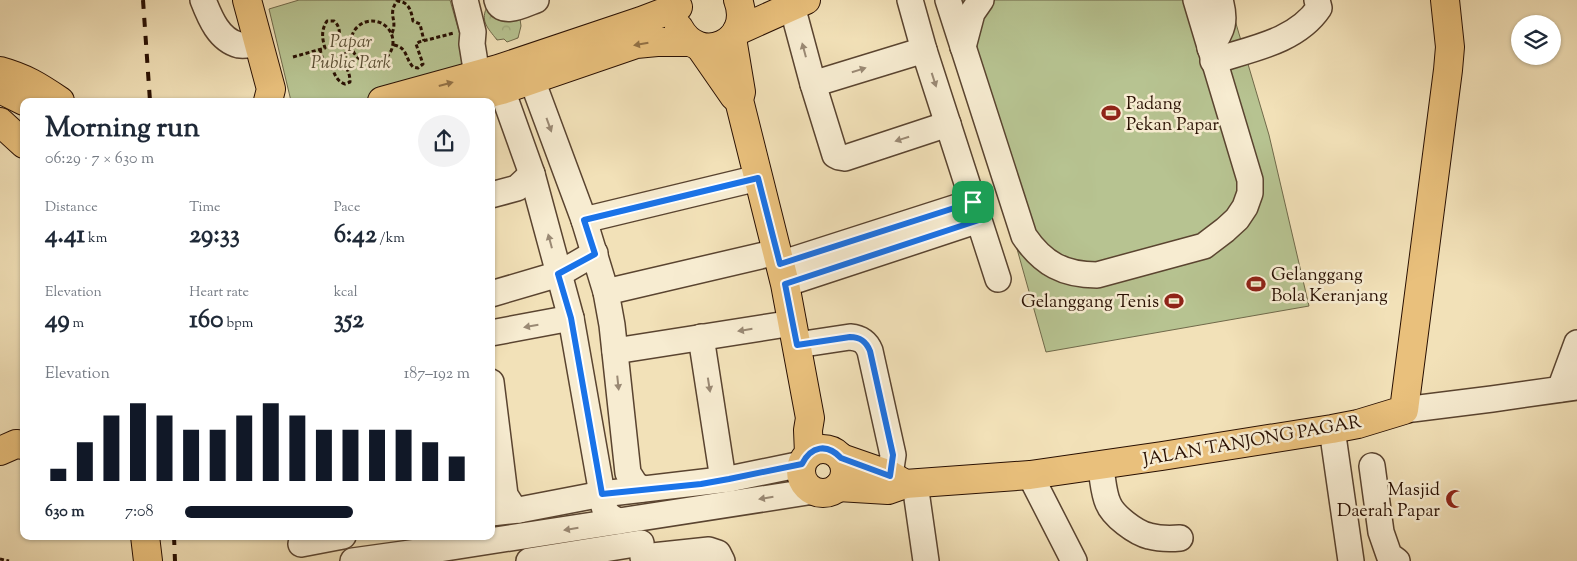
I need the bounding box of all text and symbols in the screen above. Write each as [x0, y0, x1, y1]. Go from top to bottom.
map controls [1511, 15, 1561, 65]
button: layers [1511, 15, 1561, 65]
park label: Papar Public Park [311, 30, 391, 77]
one-way arrow [633, 41, 649, 49]
one-way arrow [800, 43, 808, 58]
one-way arrow [852, 65, 867, 73]
one-way arrow [931, 73, 938, 88]
one-way arrow [438, 80, 454, 88]
place label: Padang Pekan Papar [1126, 92, 1219, 139]
sports icon: Padang Pekan Papar [1100, 102, 1122, 124]
text: Morning run [45, 109, 200, 149]
button: share [418, 115, 470, 167]
one-way arrow [546, 118, 553, 133]
one-way arrow [894, 136, 909, 144]
text: 06:29 · 7 × 630 m [45, 148, 154, 171]
pin [952, 181, 994, 223]
icon: arrive [959, 188, 987, 216]
text: Distance [45, 198, 98, 218]
text: Time [189, 198, 220, 218]
text: Pace [334, 198, 360, 218]
text: 4.41 [45, 218, 85, 254]
text: 29:33 [189, 218, 240, 254]
text: 6:42 [334, 218, 377, 254]
text: km [85, 229, 107, 249]
text: /km [377, 229, 405, 249]
one-way arrow [545, 233, 553, 248]
place label: Gelanggang Bola Keranjang [1271, 263, 1388, 310]
sports icon: Gelanggang Bola Keranjang [1245, 273, 1267, 295]
text: Elevation [45, 283, 102, 303]
text: Heart rate [189, 283, 249, 303]
text: kcal [334, 283, 358, 303]
place label: Gelanggang Tenis [1021, 290, 1159, 316]
sports icon: Gelanggang Tenis [1163, 290, 1185, 312]
text: 49 [45, 303, 70, 339]
text: 160 [189, 303, 223, 339]
text: 352 [334, 303, 364, 339]
text: m [70, 314, 84, 334]
text: bpm [223, 314, 253, 334]
one-way arrow [523, 322, 539, 330]
one-way arrow [736, 327, 752, 335]
text: Elevation [45, 363, 110, 386]
text: 187–192 m [404, 363, 470, 386]
one-way arrow [614, 375, 622, 391]
one-way arrow [705, 378, 713, 394]
street label: JALAN TANJONG PAGAR [1140, 410, 1364, 474]
place label: Masjid Daerah Papar [1337, 478, 1440, 525]
mosque icon: Masjid Daerah Papar [1444, 488, 1466, 510]
one-way arrow [758, 495, 774, 503]
text: 630 m [45, 501, 84, 524]
text: 7:08 [125, 501, 153, 524]
one-way arrow [563, 525, 579, 533]

